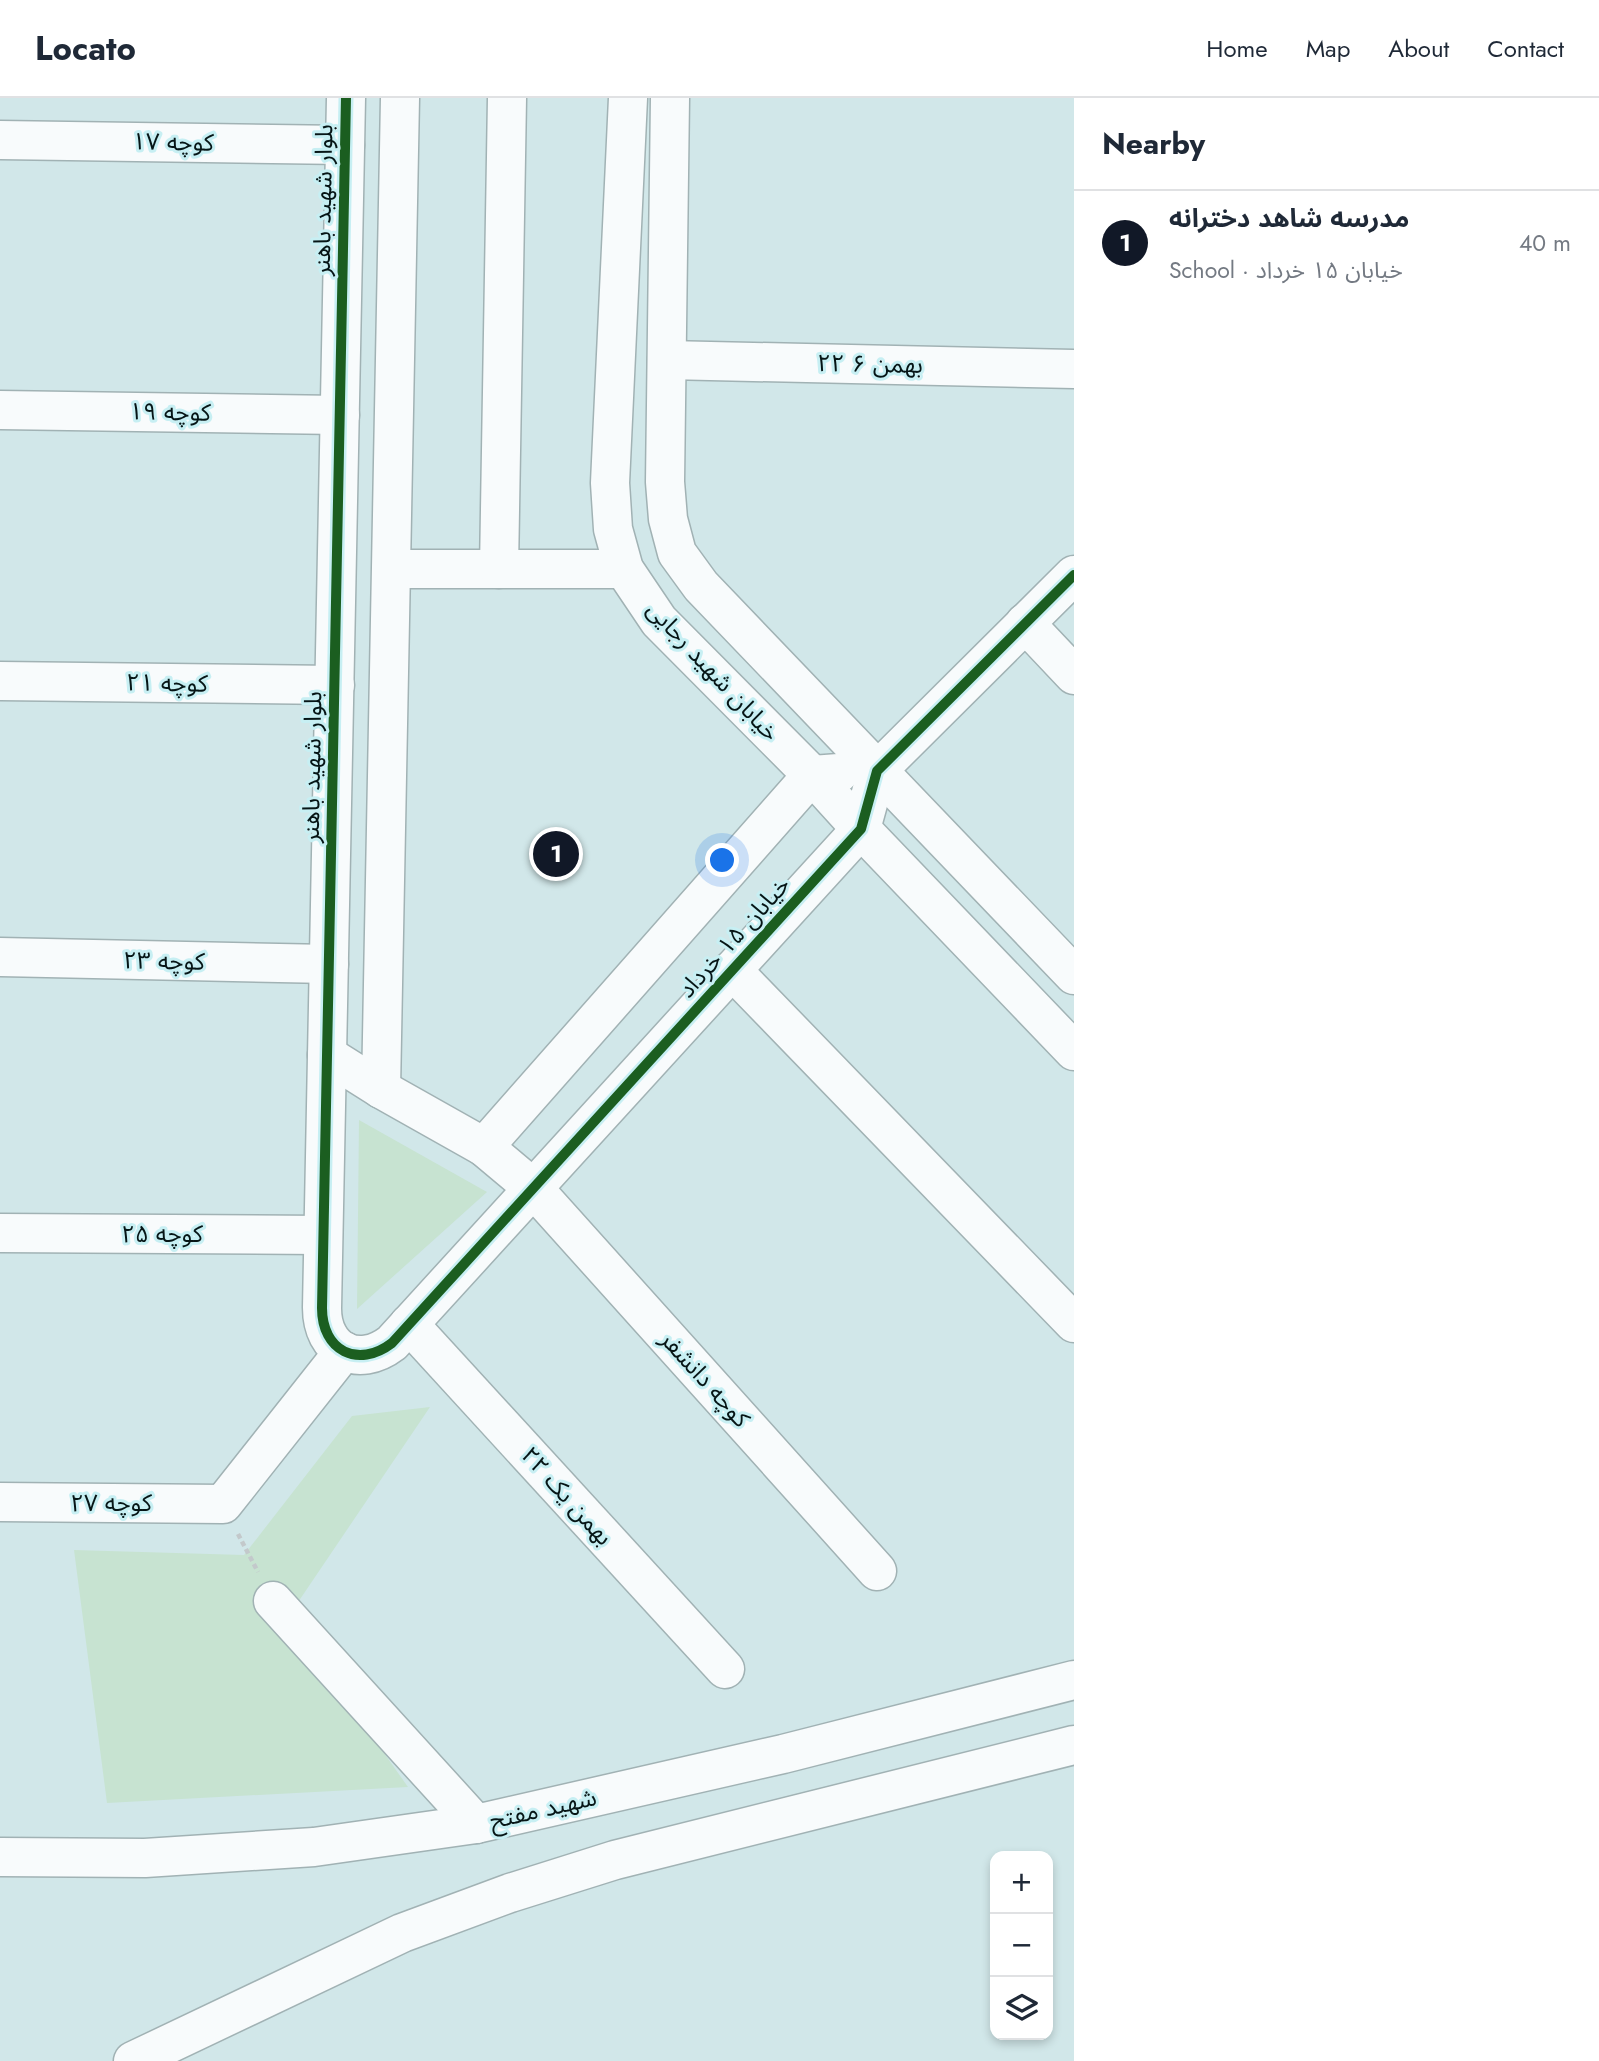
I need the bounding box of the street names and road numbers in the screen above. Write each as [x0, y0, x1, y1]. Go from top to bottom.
street label: کوچه ۱۷ [132, 123, 215, 160]
street label: بلوار شهید باهنر [304, 124, 341, 277]
street label: ۲۲ بهمن ۶ [817, 345, 923, 382]
street label: کوچه ۱۹ [129, 393, 212, 430]
street label: خیابان شهید رجایی [639, 593, 788, 749]
street label: کوچه ۲۱ [126, 664, 209, 701]
street label: بلوار شهید باهنر [293, 691, 330, 844]
street label: خیابان ۱۵ خرداد [669, 868, 798, 1005]
street label: کوچه ۲۳ [123, 942, 206, 979]
street label: کوچه ۲۵ [121, 1216, 204, 1251]
street label: کوچه دانشفر [652, 1322, 759, 1436]
street label: ۲۲ بهمن یک [513, 1438, 621, 1553]
street label: کوچه ۲۷ [70, 1485, 153, 1520]
street label: شهید مفتح [486, 1779, 600, 1838]

